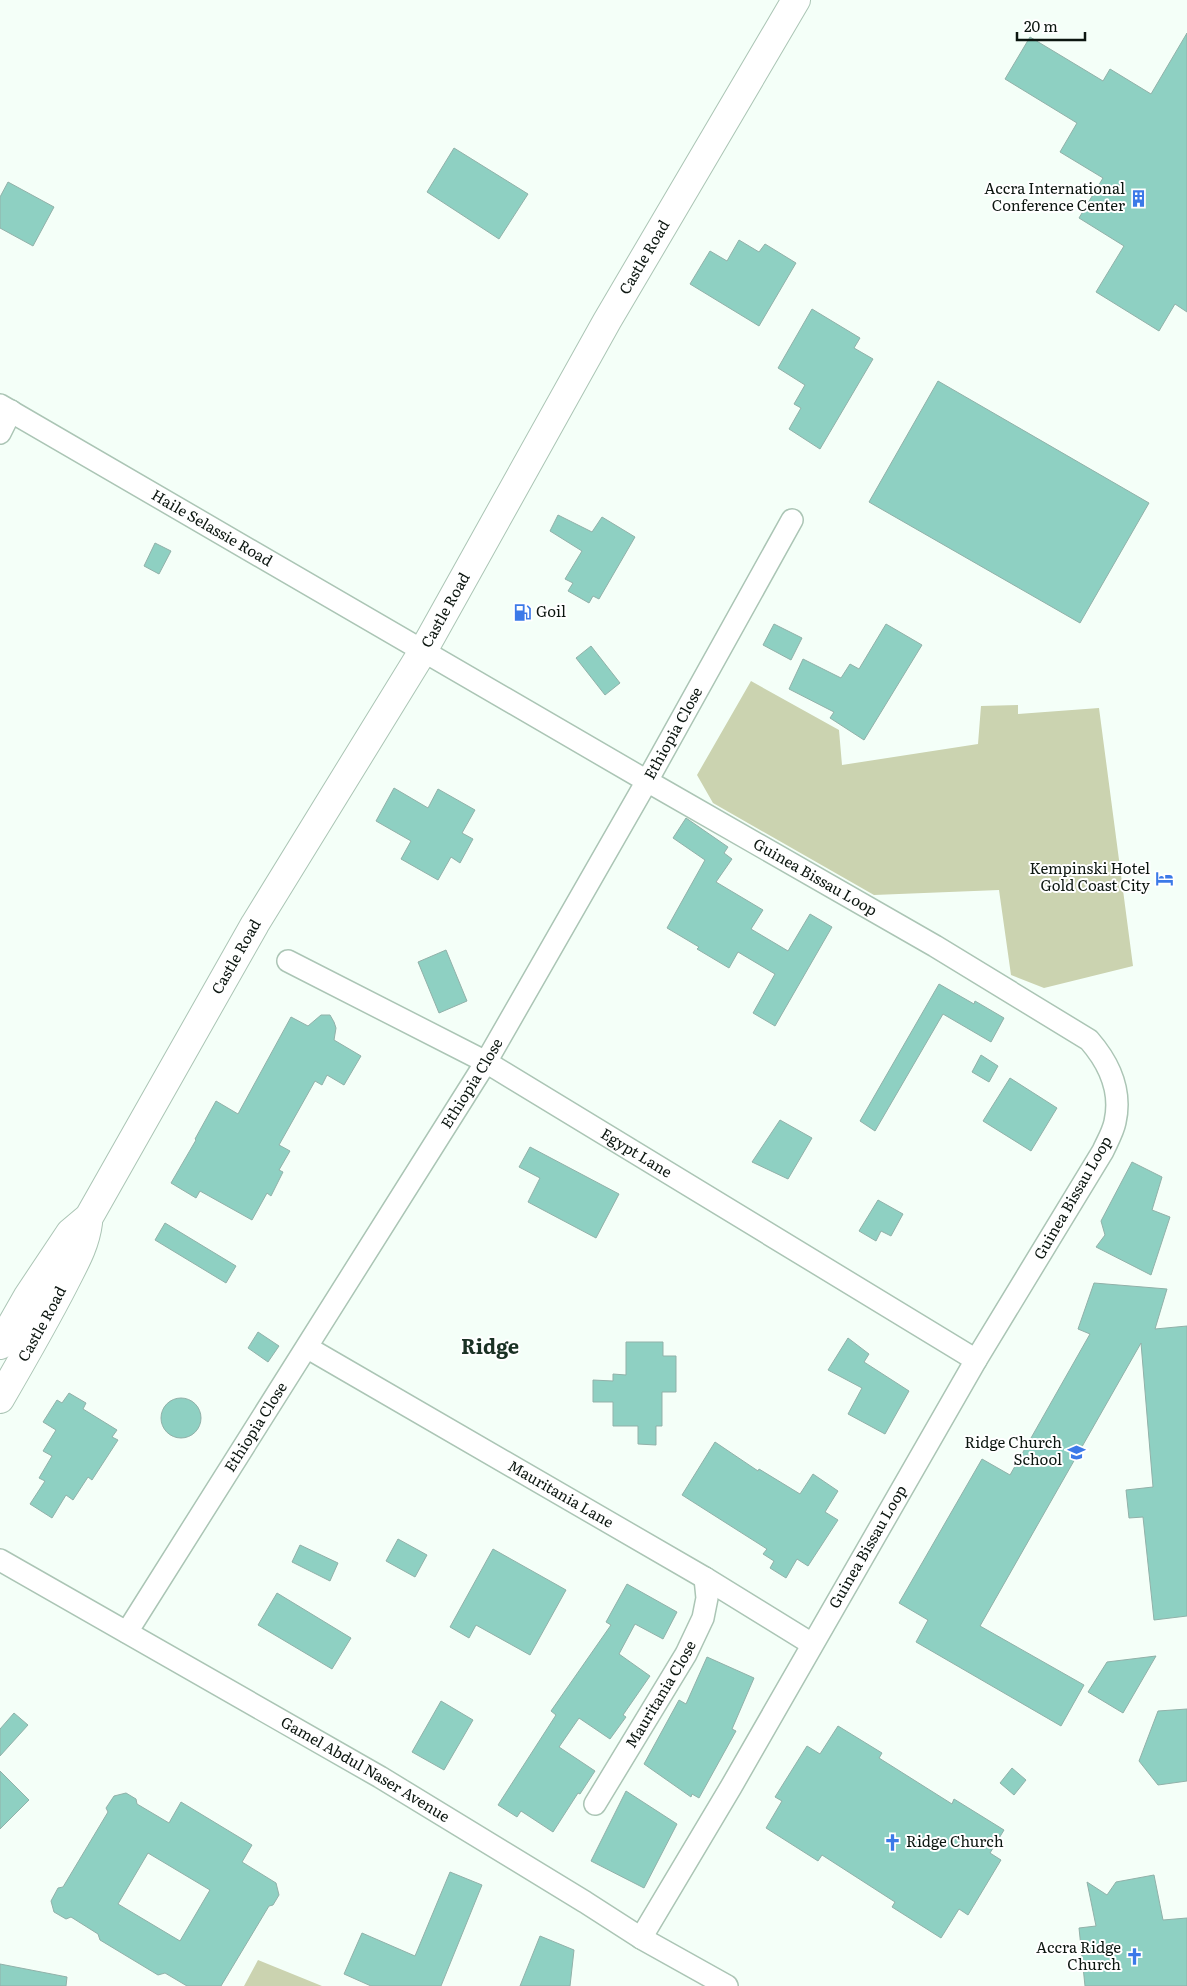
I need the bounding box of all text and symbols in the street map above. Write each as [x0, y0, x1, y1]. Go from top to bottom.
scale bar [1017, 10, 1084, 42]
text: 20 m [1024, 14, 1058, 37]
place label: Accra International Conference Center [984, 176, 1125, 216]
building icon: Accra International Conference Center [1129, 188, 1149, 208]
street label: Castle Road [612, 215, 674, 298]
street label: Haile Selassie Road [148, 483, 277, 571]
street label: Castle Road [414, 568, 475, 651]
place label: Goil [536, 599, 566, 622]
fuel station icon: Goil [512, 602, 532, 622]
street label: Ethiopia Close [637, 682, 707, 783]
street label: Guinea Bissau Loop [750, 831, 882, 921]
place label: Kempinski Hotel Gold Coast City [1029, 856, 1150, 896]
hotel icon: Kempinski Hotel Gold Coast City [1154, 868, 1174, 888]
street label: Castle Road [205, 914, 266, 998]
street label: Ethiopia Close [434, 1033, 508, 1132]
street label: Egypt Lane [597, 1121, 677, 1183]
street label: Guinea Bissau Loop [1027, 1131, 1117, 1263]
street label: Castle Road [11, 1282, 71, 1365]
district label: Ridge [461, 1330, 519, 1360]
street label: Ethiopia Close [218, 1377, 292, 1476]
place label: Ridge Church School [964, 1430, 1062, 1470]
school or university icon: Ridge Church School [1066, 1442, 1086, 1462]
street label: Mauritania Lane [504, 1453, 619, 1533]
street label: Guinea Bissau Loop [822, 1480, 912, 1612]
street label: Mauritania Close [619, 1636, 701, 1752]
street label: Gamel Abdul Naser Avenue [277, 1710, 455, 1827]
place label: Ridge Church [906, 1829, 1004, 1852]
church icon: Ridge Church [882, 1832, 902, 1852]
place label: Accra Ridge Church [1036, 1935, 1121, 1975]
church icon: Accra Ridge Church [1125, 1947, 1145, 1967]

